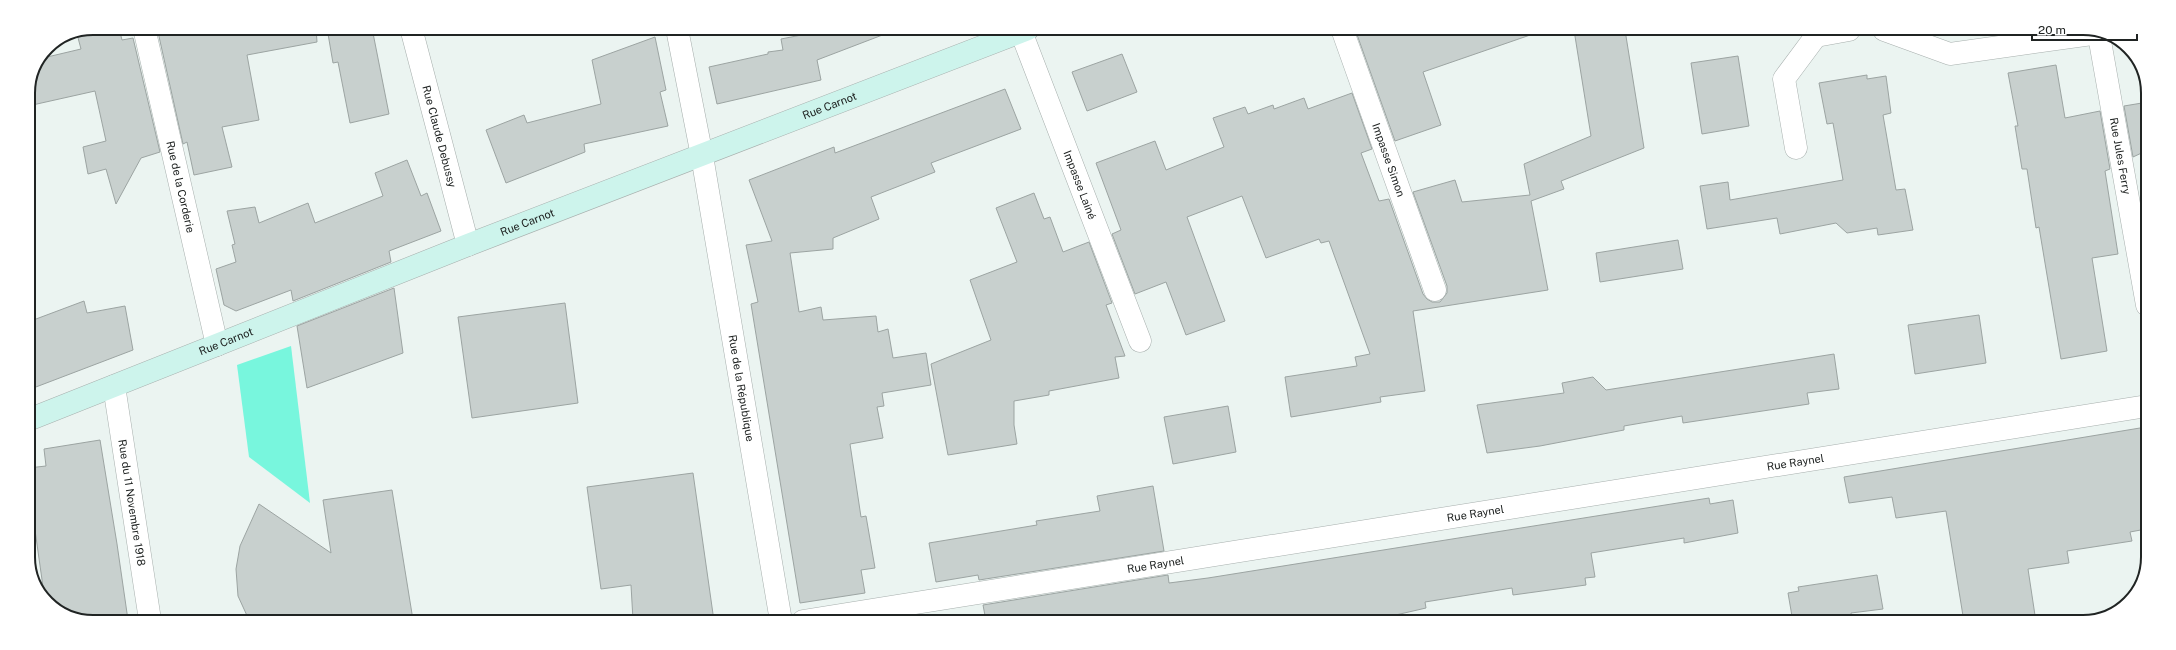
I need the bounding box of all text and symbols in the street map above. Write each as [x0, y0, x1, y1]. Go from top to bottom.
scale bar [2032, 16, 2137, 42]
text: 20 m [2038, 23, 2066, 37]
street label: Rue Claude Debussy [420, 84, 459, 189]
street label: Rue Carnot [801, 90, 858, 121]
street label: Rue Jules Ferry [2108, 117, 2133, 196]
street label: Impasse Simon [1370, 121, 1407, 198]
street label: Rue de la Corderie [164, 140, 197, 234]
street label: Impasse Lainé [1061, 149, 1099, 221]
street label: Rue Carnot [498, 206, 556, 238]
street label: Rue Carnot [197, 325, 255, 357]
street label: Rue de la République [726, 334, 756, 443]
street label: Rue du 11 Novembre 1918 [116, 439, 148, 567]
street label: Rue Raynel [1766, 452, 1825, 473]
street label: Rue Raynel [1446, 503, 1505, 524]
street label: Rue Raynel [1126, 554, 1185, 575]

